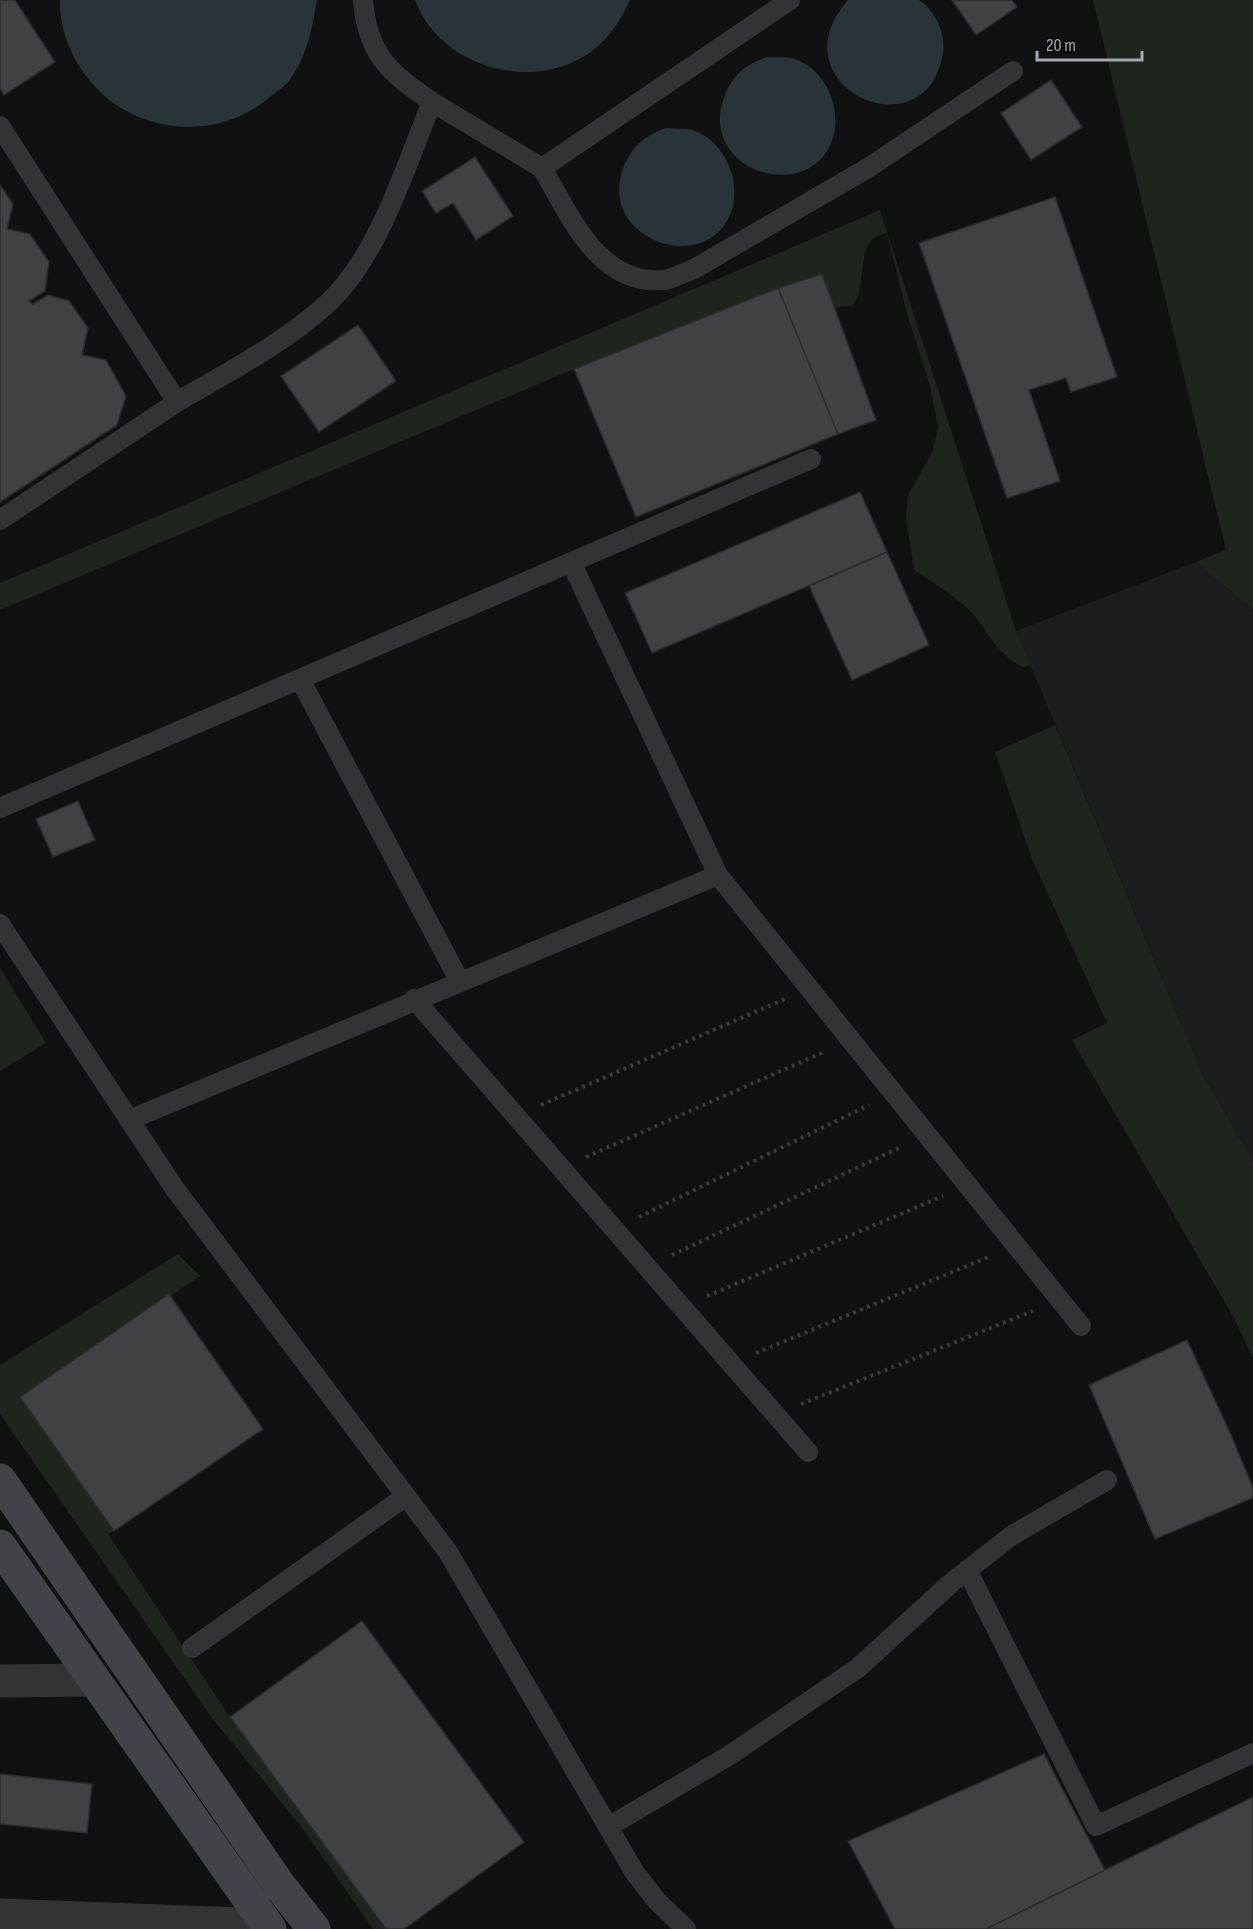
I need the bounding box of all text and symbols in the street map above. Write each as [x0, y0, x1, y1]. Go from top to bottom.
scale bar [1037, 24, 1142, 62]
text: 20 m [1046, 35, 1076, 56]

